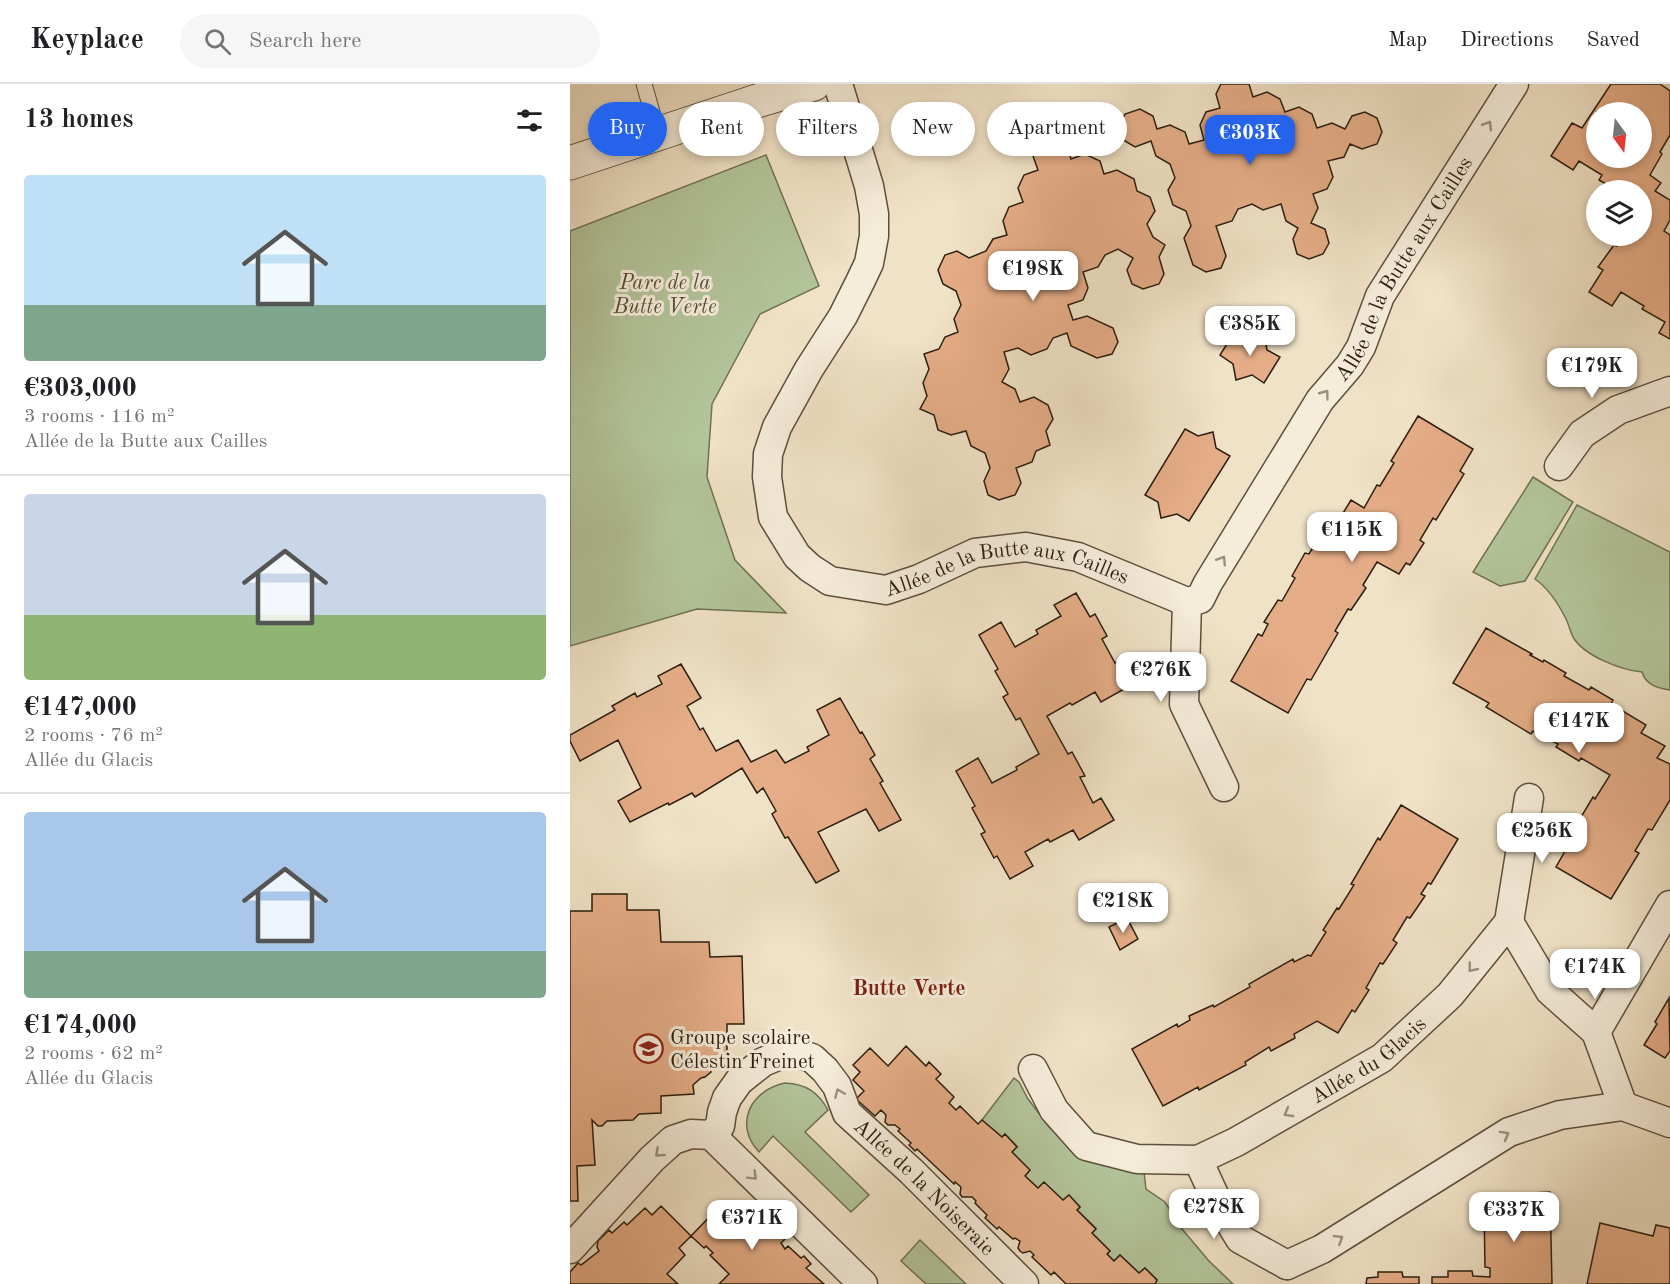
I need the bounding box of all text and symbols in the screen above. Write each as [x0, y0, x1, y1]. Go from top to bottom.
search box [180, 14, 600, 68]
icon: search [201, 25, 234, 58]
text: Keyplace [30, 27, 144, 55]
text: Search here [249, 30, 361, 52]
text: Map [1388, 30, 1427, 51]
text: Directions [1460, 30, 1554, 51]
text: Saved [1587, 30, 1640, 51]
chip: Buy [588, 102, 667, 156]
chip: Rent [679, 102, 764, 156]
chip: Filters [776, 102, 879, 156]
chip: New [891, 102, 975, 156]
chip: Apartment [987, 102, 1127, 156]
north arrow [1586, 102, 1652, 168]
map controls [1586, 102, 1652, 246]
icon: filters [513, 104, 546, 137]
text: 13 homes [24, 107, 133, 133]
pin: €303K [1208, 115, 1292, 166]
one-way arrow [1480, 121, 1492, 131]
text: €303K [1219, 124, 1281, 144]
street label: Allée de la Butte aux Cailles [1332, 153, 1477, 386]
button: layers [1586, 180, 1652, 246]
icon: home [231, 214, 339, 322]
pin: €198K [991, 251, 1075, 302]
text: €198K [1002, 260, 1064, 280]
park label: Parc de la Butte Verte [612, 273, 717, 318]
pin: €385K [1208, 306, 1292, 357]
text: €385K [1219, 315, 1281, 335]
pin: €179K [1550, 348, 1634, 399]
text: €179K [1561, 357, 1623, 377]
text: €303,000 [24, 376, 137, 402]
one-way arrow [1318, 390, 1329, 401]
text: 3 rooms · 116 m² [24, 407, 174, 427]
text: Allée de la Butte aux Cailles [24, 432, 267, 452]
pin: €115K [1310, 512, 1394, 563]
text: €115K [1321, 521, 1383, 541]
icon: home [231, 533, 339, 641]
street label: Allée de la Butte aux Cailles [883, 538, 1132, 602]
one-way arrow [1215, 556, 1227, 566]
pin: €276K [1119, 652, 1203, 703]
text: €276K [1130, 661, 1192, 681]
text: €147,000 [24, 695, 137, 721]
pin: €147K [1537, 703, 1621, 754]
text: €147K [1548, 712, 1610, 732]
text: 2 rooms · 76 m² [24, 726, 163, 746]
text: Allée du Glacis [24, 751, 153, 771]
pin: €256K [1500, 813, 1584, 864]
text: €256K [1511, 822, 1573, 842]
icon: home [231, 851, 339, 959]
pin: €218K [1081, 883, 1165, 934]
text: €218K [1092, 892, 1154, 912]
pin: €174K [1553, 949, 1637, 1000]
text: €174K [1564, 958, 1626, 978]
one-way arrow [1469, 961, 1480, 972]
district label: Butte Verte [852, 978, 966, 1000]
text: €174,000 [24, 1013, 137, 1039]
street label: Allée du Glacis [1308, 1014, 1431, 1108]
place label: Groupe scolaire Célestin Freinet [670, 1028, 815, 1073]
school or university icon: Groupe scolaire Célestin Freinet [633, 1033, 665, 1065]
text: 2 rooms · 62 m² [24, 1044, 163, 1064]
text: Allée du Glacis [24, 1069, 153, 1089]
one-way arrow [834, 1088, 846, 1099]
one-way arrow [1284, 1105, 1294, 1117]
street label: Allée de la Noiseraie [849, 1116, 998, 1260]
one-way arrow [1499, 1131, 1509, 1142]
one-way arrow [655, 1146, 666, 1157]
one-way arrow [746, 1169, 757, 1180]
pin: €278K [1172, 1189, 1256, 1240]
pin: €337K [1472, 1192, 1556, 1243]
text: €278K [1183, 1198, 1245, 1218]
pin: €371K [710, 1200, 794, 1251]
text: €337K [1483, 1201, 1545, 1221]
text: €371K [721, 1209, 783, 1229]
one-way arrow [1333, 1235, 1344, 1246]

